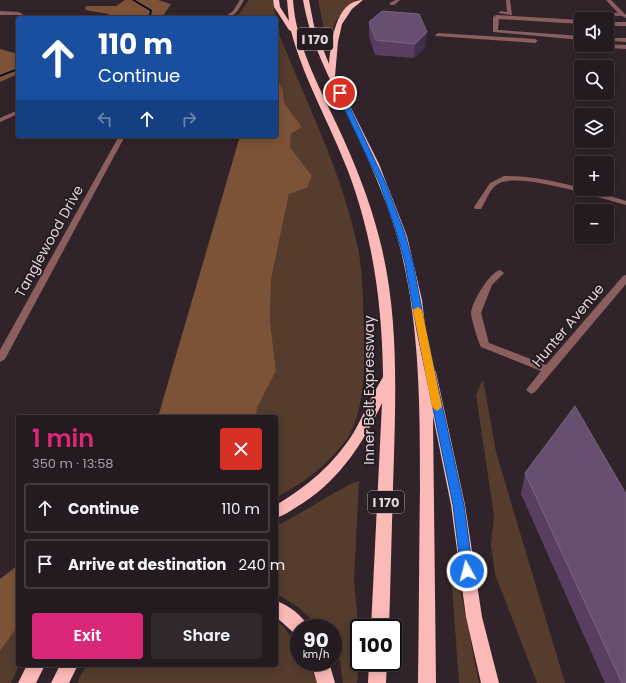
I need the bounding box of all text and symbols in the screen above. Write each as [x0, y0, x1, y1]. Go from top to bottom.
map controls [574, 12, 614, 244]
button: sound [574, 12, 614, 52]
text: 110 m [98, 25, 173, 64]
road number: I 170 [297, 28, 333, 50]
icon: ahead [32, 32, 84, 84]
button: search [574, 60, 614, 100]
text: Continue [98, 63, 180, 88]
pin [323, 76, 357, 110]
icon: arrive [329, 82, 351, 104]
icon: left [94, 108, 116, 130]
icon: ahead [136, 108, 158, 130]
icon: right [178, 108, 200, 130]
button: layers [574, 108, 614, 148]
button: + [574, 156, 614, 196]
street label: Tanglewood Drive [10, 181, 88, 301]
button: − [574, 204, 614, 244]
street label: Hunter Avenue [527, 279, 609, 371]
street label: Inner Belt Expressway [359, 315, 379, 465]
text: 1 min [32, 422, 94, 455]
button: close [220, 428, 262, 470]
text: 350 m · 13:58 [32, 454, 114, 473]
road number: I 170 [368, 491, 404, 513]
icon: ahead [34, 497, 56, 519]
text: Continue [68, 498, 139, 519]
text: 110 m [222, 498, 260, 519]
position arrow [446, 550, 488, 592]
icon: arrive [34, 553, 56, 575]
text: Arrive at destination [68, 554, 226, 575]
text: 240 m [238, 554, 285, 575]
button: Exit [32, 613, 143, 659]
button: Share [151, 613, 262, 659]
speed limit sign: 100 [350, 619, 402, 671]
text: 90 [303, 626, 329, 654]
text: km/h [303, 647, 329, 662]

